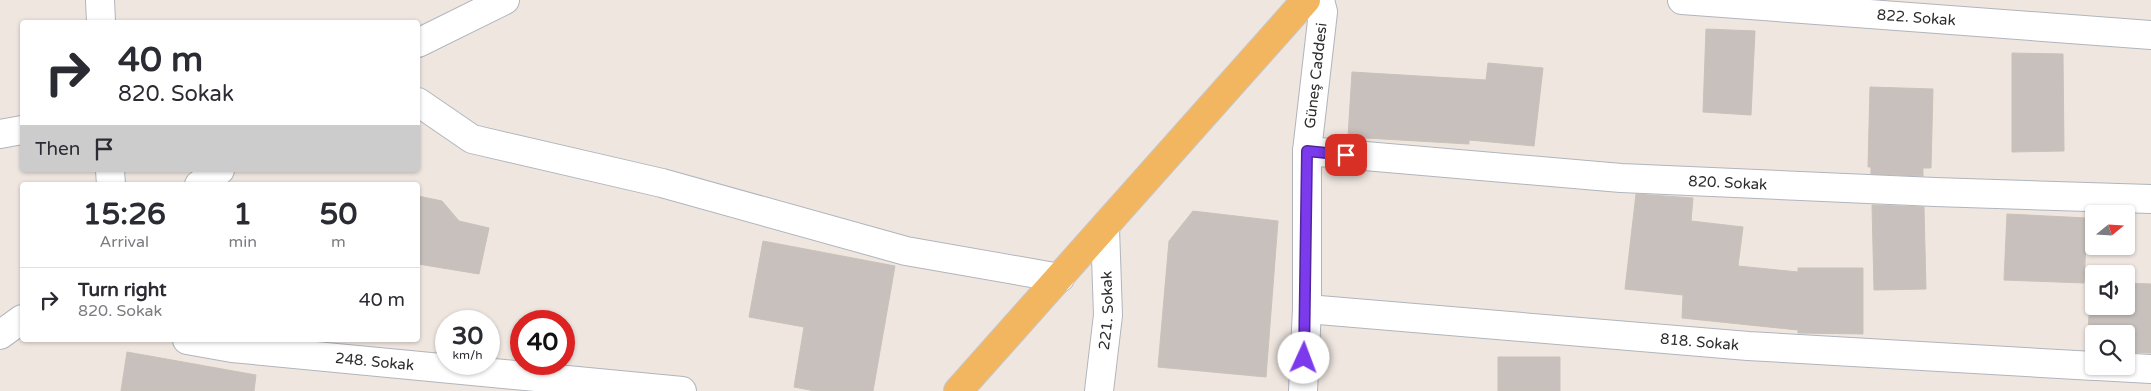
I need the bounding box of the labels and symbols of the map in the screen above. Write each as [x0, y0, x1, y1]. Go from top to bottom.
street label: 822. Sokak [1876, 6, 1956, 29]
street label: Güneş Caddesi [1301, 22, 1331, 130]
pin [1325, 134, 1367, 176]
street label: 820. Sokak [1688, 172, 1768, 194]
north arrow [2085, 205, 2135, 255]
street label: 221. Sokak [1095, 271, 1117, 351]
speed limit sign: 40 [510, 310, 575, 375]
street label: 818. Sokak [1659, 330, 1740, 354]
position arrow [1277, 331, 1329, 383]
street label: 248. Sokak [334, 349, 415, 374]

